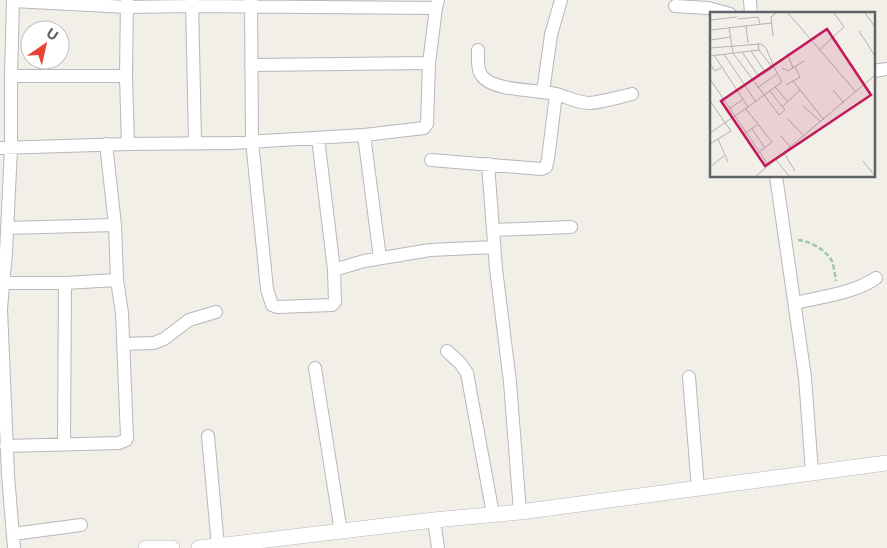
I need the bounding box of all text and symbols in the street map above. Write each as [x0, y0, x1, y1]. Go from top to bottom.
inset map [710, 12, 874, 178]
north arrow [20, 20, 70, 70]
text: U [43, 24, 62, 45]

